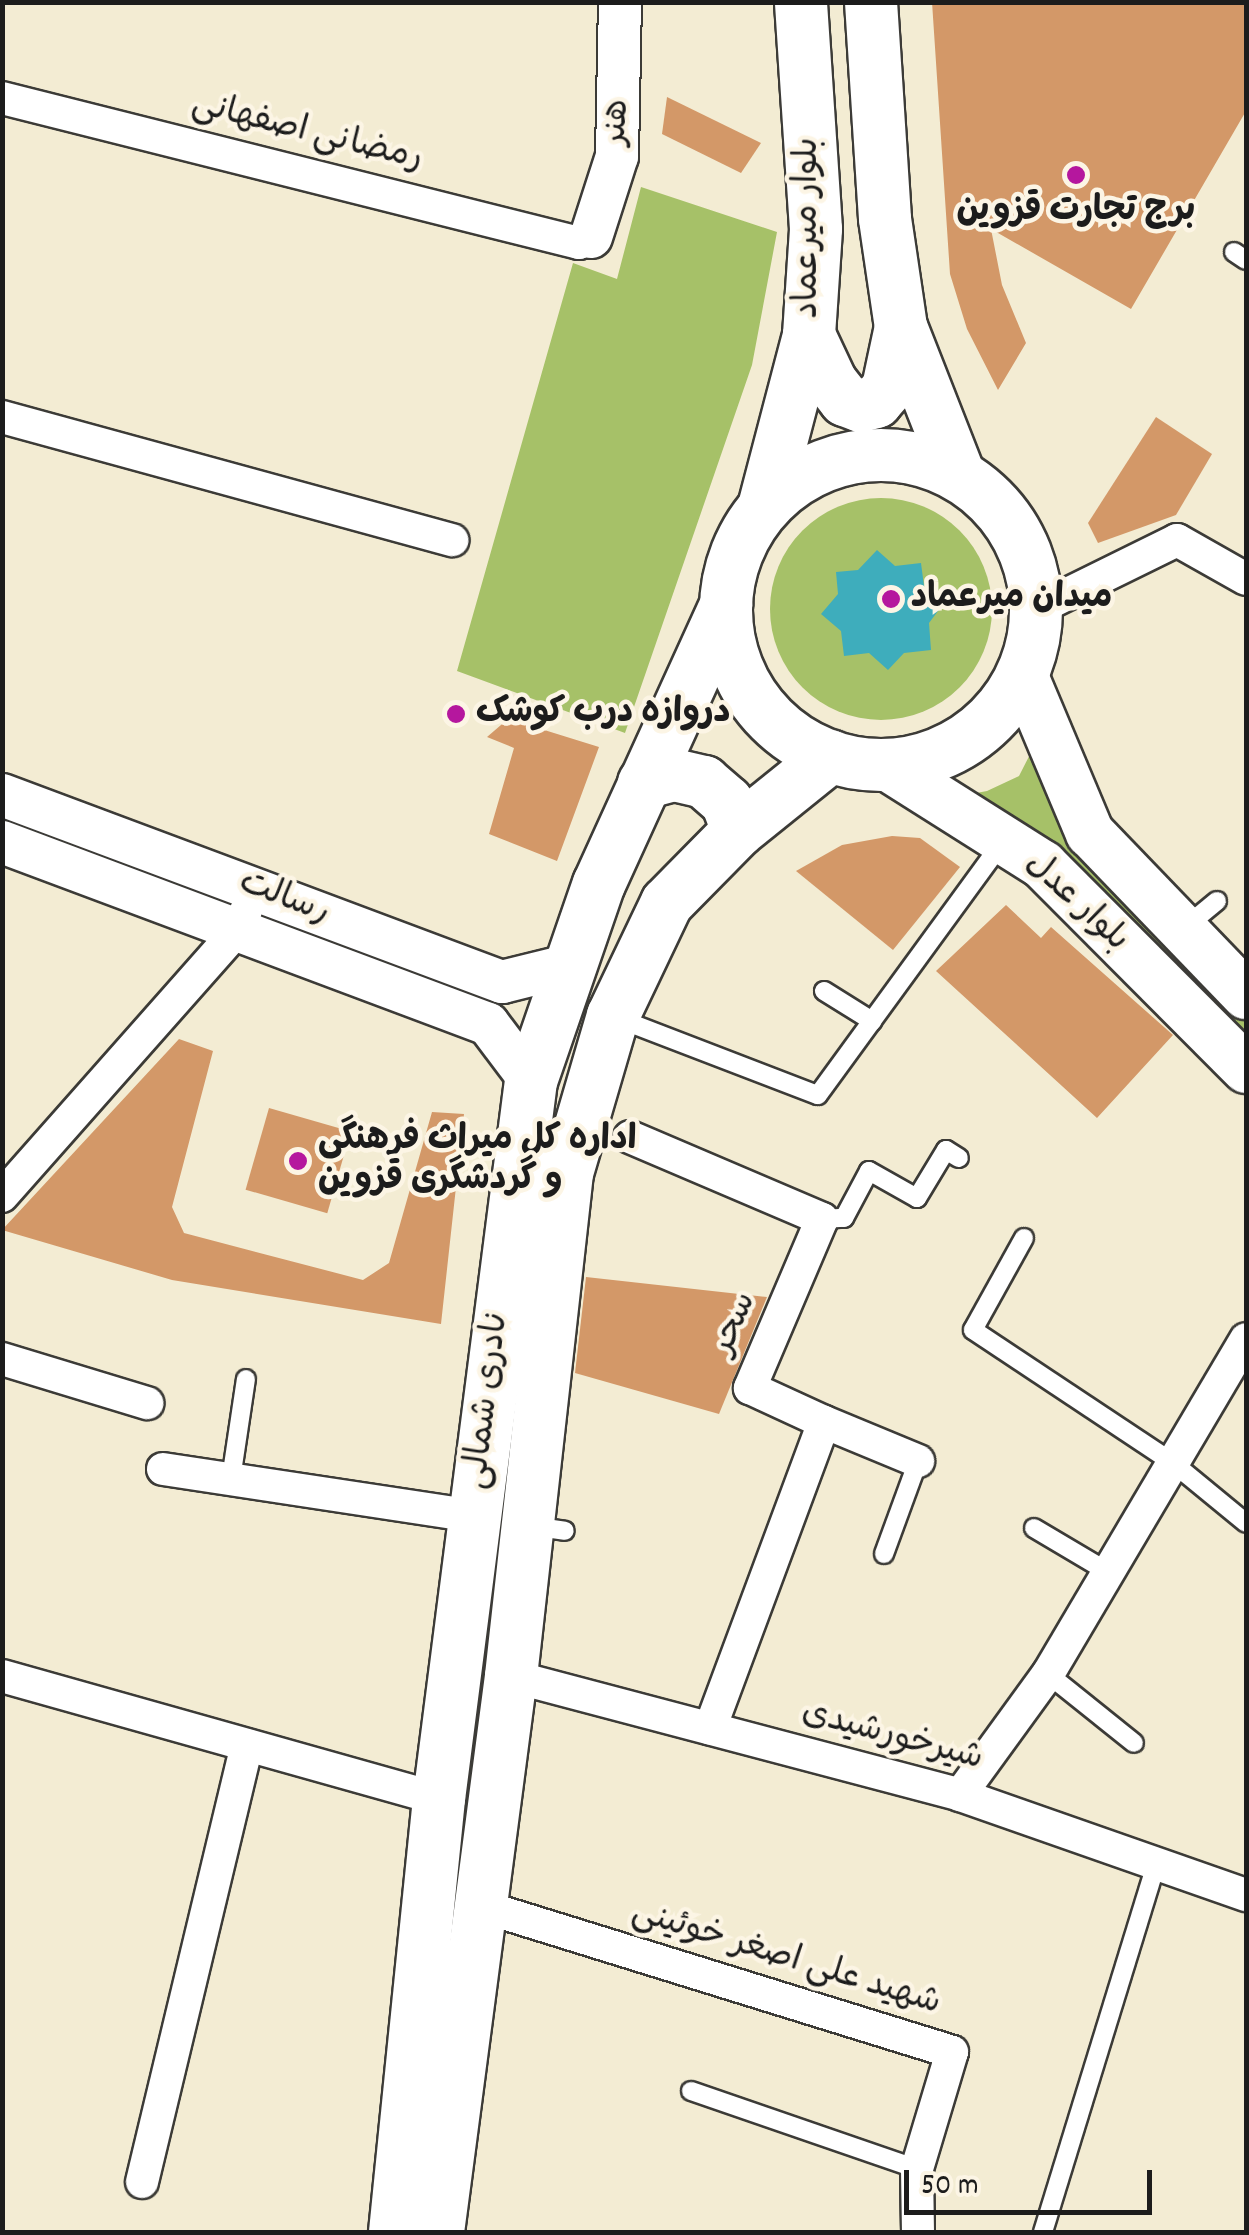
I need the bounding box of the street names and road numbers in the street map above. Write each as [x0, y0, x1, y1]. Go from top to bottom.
street label: رمضانی اصفهانی [187, 84, 427, 182]
street label: هنر [595, 98, 641, 146]
street label: بلوار میرعماد [788, 137, 830, 319]
street label: بلوار عدل [1015, 844, 1137, 962]
street label: رسالت [233, 863, 335, 935]
street label: سحر [703, 1286, 767, 1362]
street label: نادری شمالی [456, 1308, 520, 1492]
street label: شیرخورشیدی [797, 1693, 987, 1781]
street label: شهید علی اصغر خوئینی [627, 1892, 945, 2026]

